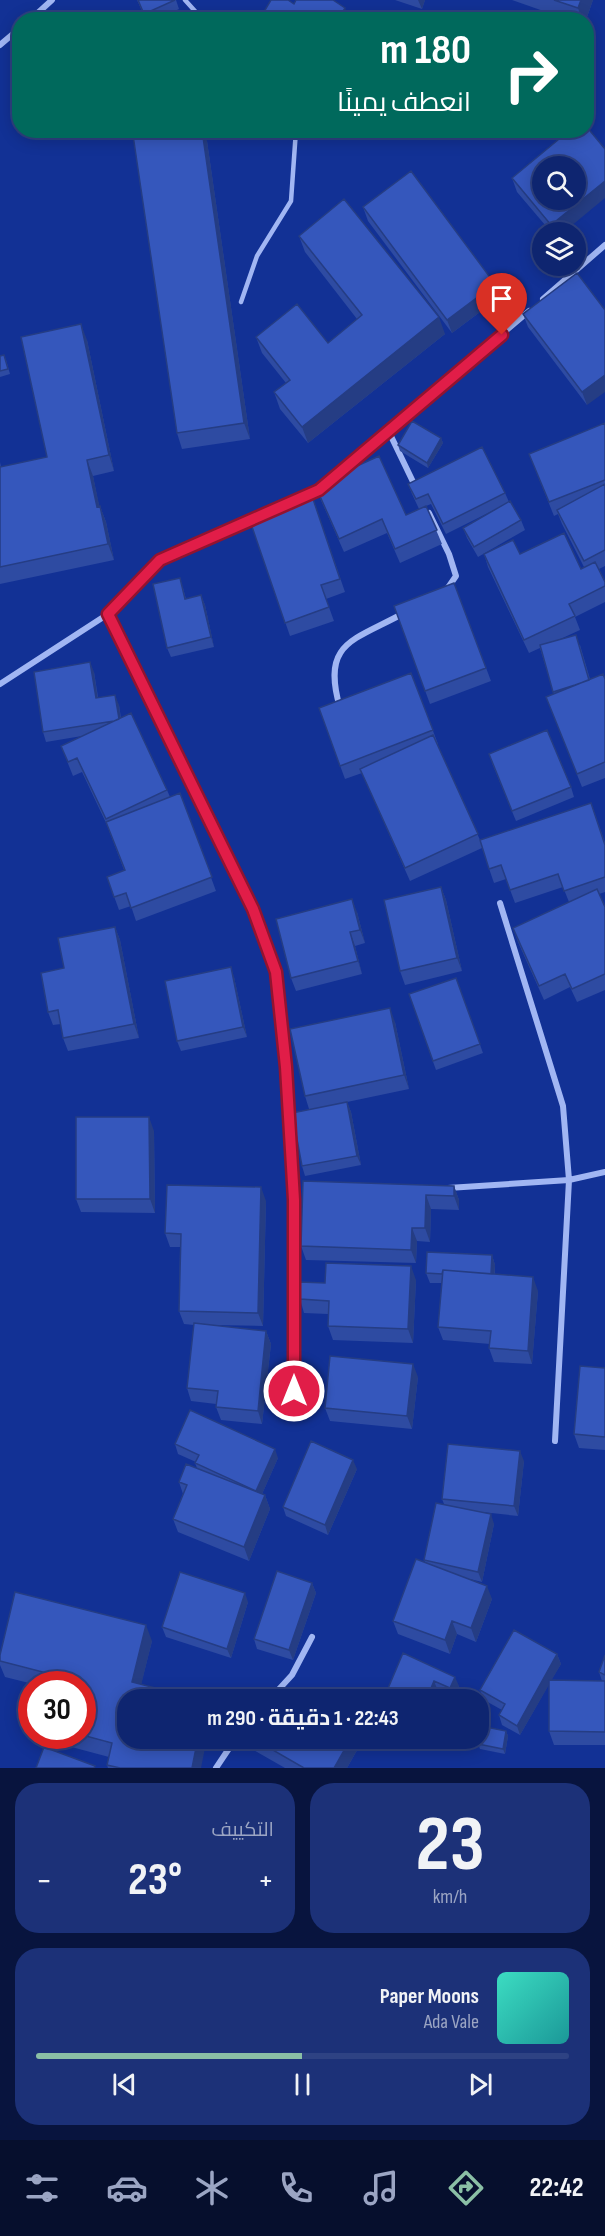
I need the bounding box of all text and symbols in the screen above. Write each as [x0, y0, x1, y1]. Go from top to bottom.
text: 180 m [380, 25, 471, 76]
icon: right [492, 36, 570, 114]
text: انعطف يمينًا [337, 87, 471, 119]
map controls [532, 156, 586, 276]
button: search [532, 156, 586, 210]
button: layers [532, 222, 586, 276]
pin [476, 273, 527, 335]
icon: arrive [485, 282, 518, 315]
position arrow [262, 1359, 326, 1423]
speed limit sign: 30 [18, 1671, 96, 1749]
text: 22:43 · 1 دقيقة · 290 m [207, 1705, 399, 1732]
text: 23 [415, 1799, 485, 1892]
text: التكييف [211, 1818, 274, 1842]
text: 23° [128, 1853, 182, 1908]
text: − [36, 1861, 52, 1901]
text: + [258, 1861, 274, 1901]
text: km/h [433, 1885, 467, 1909]
text: Paper Moons [380, 1983, 479, 2010]
text: Ada Vale [424, 2010, 479, 2034]
icon: previous [108, 2068, 141, 2101]
icon: pause [286, 2068, 319, 2101]
icon: next [464, 2068, 497, 2101]
icon: filters [21, 2167, 63, 2209]
icon: car [106, 2167, 148, 2209]
icon: climate [191, 2167, 233, 2209]
icon: phone [275, 2167, 317, 2209]
icon: music [360, 2167, 402, 2209]
icon: directions [445, 2167, 487, 2209]
text: 22:42 [530, 2172, 584, 2204]

